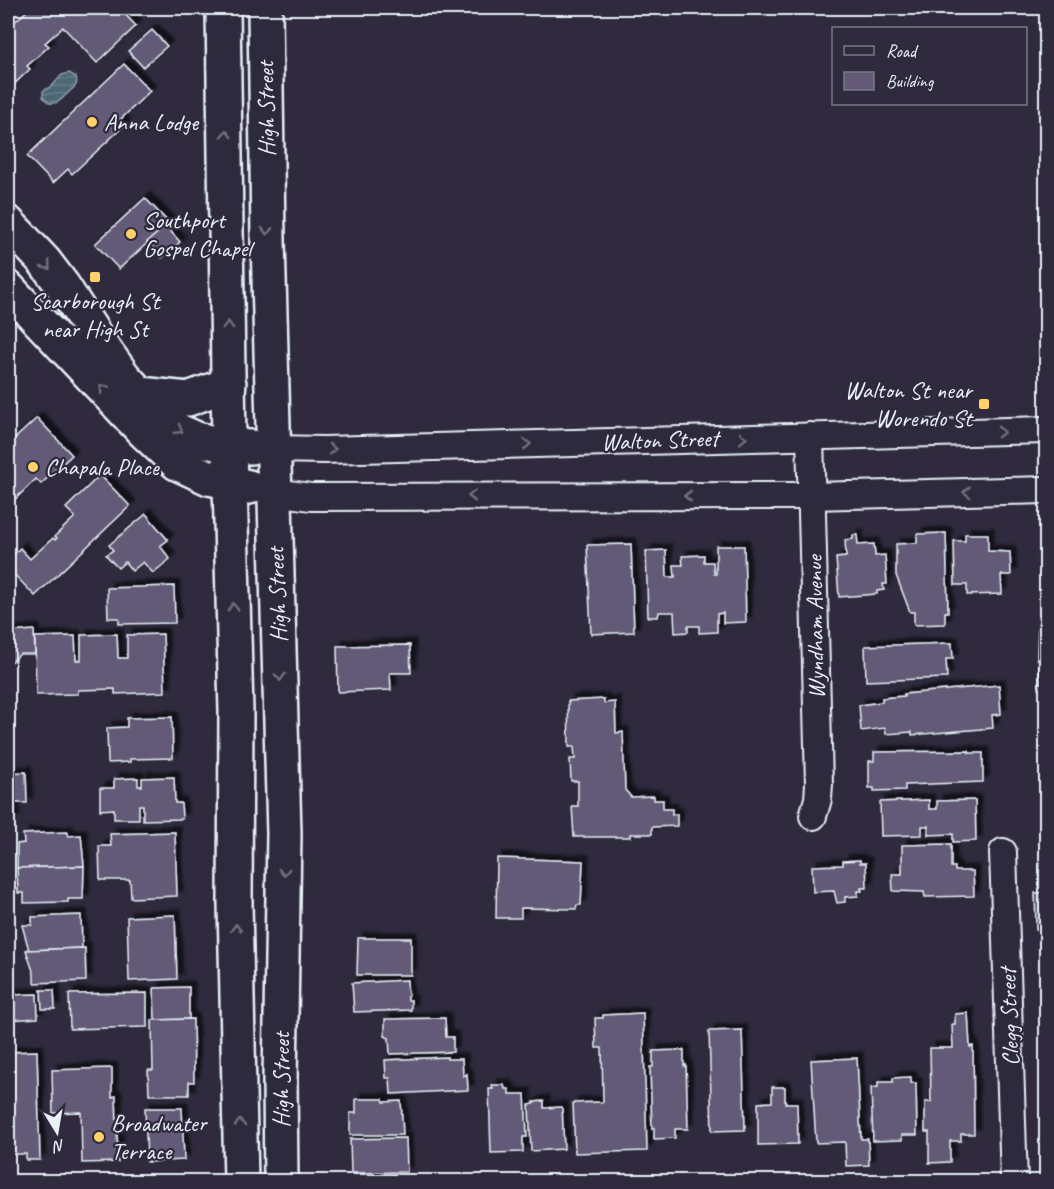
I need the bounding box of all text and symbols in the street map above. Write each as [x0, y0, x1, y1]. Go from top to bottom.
legend [832, 27, 1027, 105]
text: Road [886, 40, 919, 62]
street label: High Street [250, 59, 282, 157]
text: Building [886, 70, 935, 92]
place label: Anna Lodge [104, 107, 200, 137]
marker: Anna Lodge [85, 115, 99, 129]
one-way arrow [220, 129, 232, 138]
place label: Southport Gospel Chapel [143, 205, 255, 263]
marker: Southport Gospel Chapel [124, 227, 138, 241]
one-way arrow [261, 227, 274, 236]
one-way arrow [40, 259, 51, 270]
marker: Scarborough St near High St [88, 270, 102, 284]
place label: Scarborough St near High St [30, 286, 162, 344]
one-way arrow [222, 321, 234, 330]
place label: Walton St near Worendo St [844, 375, 974, 433]
one-way arrow [99, 385, 110, 395]
marker: Walton St near Worendo St [977, 397, 991, 411]
one-way arrow [173, 423, 183, 434]
street label: Walton Street [601, 423, 722, 457]
one-way arrow [996, 425, 1005, 438]
one-way arrow [738, 432, 747, 444]
one-way arrow [522, 438, 531, 450]
one-way arrow [327, 443, 336, 456]
place label: Chapala Place [45, 452, 161, 482]
marker: Chapala Place [26, 460, 40, 474]
one-way arrow [963, 485, 972, 498]
one-way arrow [468, 490, 477, 502]
one-way arrow [684, 490, 693, 502]
street label: High Street [260, 545, 294, 643]
street label: Wyndham Avenue [799, 553, 831, 699]
one-way arrow [227, 602, 240, 611]
one-way arrow [273, 672, 286, 681]
one-way arrow [277, 867, 290, 876]
one-way arrow [230, 924, 242, 933]
street label: Clegg Street [992, 964, 1026, 1066]
street label: High Street [266, 1030, 296, 1128]
north arrow [27, 1102, 87, 1162]
place label: Broadwater Terrace [111, 1108, 209, 1166]
one-way arrow [234, 1119, 246, 1128]
marker: Broadwater Terrace [92, 1130, 106, 1144]
text: N [50, 1135, 66, 1157]

